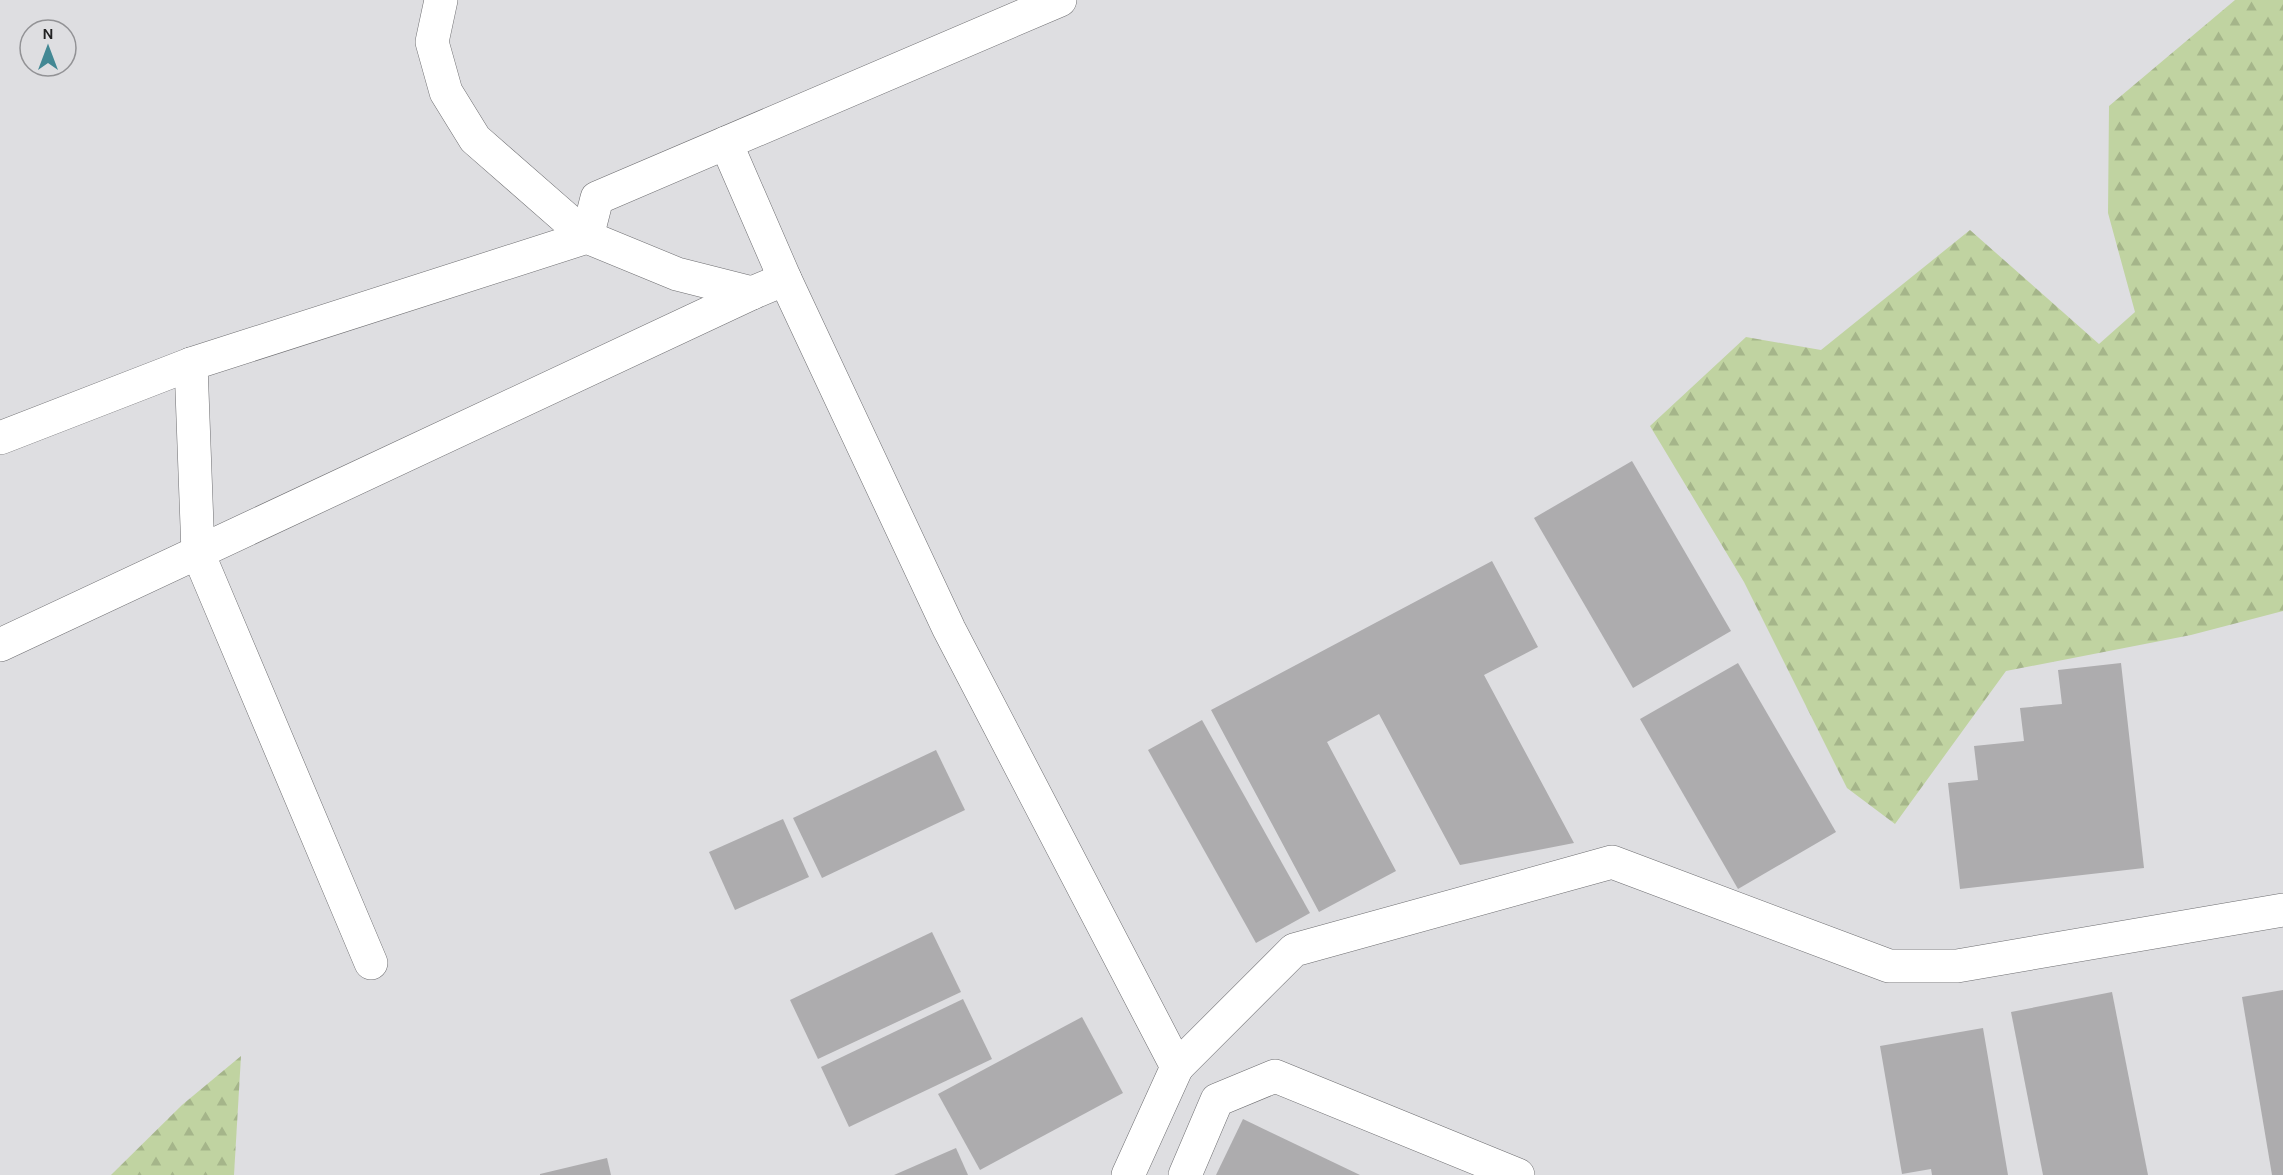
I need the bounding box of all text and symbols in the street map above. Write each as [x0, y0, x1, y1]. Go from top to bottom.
north arrow [18, 18, 78, 78]
text: N [42, 24, 54, 43]

